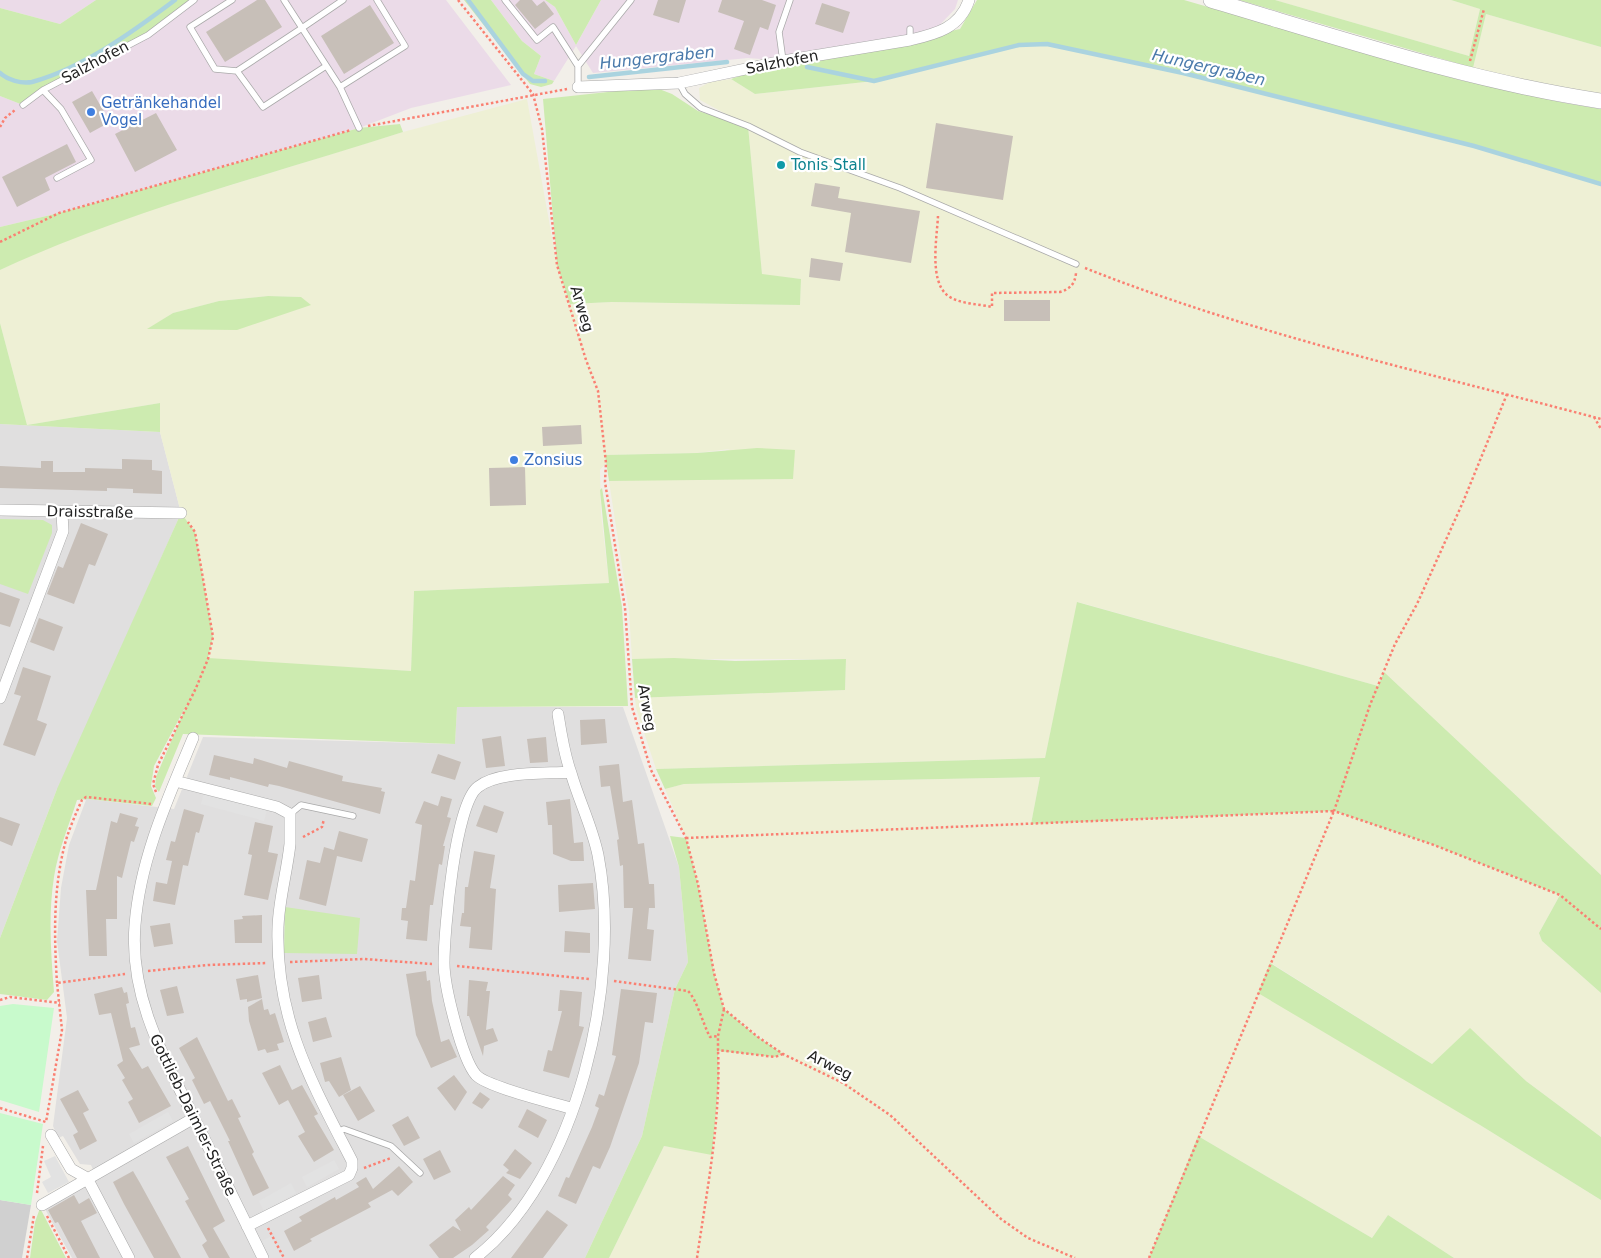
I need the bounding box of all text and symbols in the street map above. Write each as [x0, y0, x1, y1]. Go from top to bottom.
street label: Salzhofen [58, 37, 132, 87]
water label: Hungergraben [599, 42, 716, 73]
water label: Hungergraben [1150, 45, 1267, 90]
street label: Salzhofen [744, 46, 820, 78]
place label: Getränkehandel Vogel [101, 94, 221, 129]
marker: Getränkehandel Vogel [85, 106, 97, 118]
place label: Tonis Stall [790, 156, 866, 174]
marker: Tonis Stall [775, 159, 787, 171]
street label: Arweg [566, 284, 598, 334]
place label: Zonsius [524, 451, 582, 469]
marker: Zonsius [508, 454, 520, 466]
street label: Draisstraße [47, 502, 133, 522]
street label: Arweg [634, 683, 660, 733]
street label: Gottlieb-Daimler-Straße [146, 1031, 240, 1199]
street label: Arweg [805, 1046, 855, 1084]

